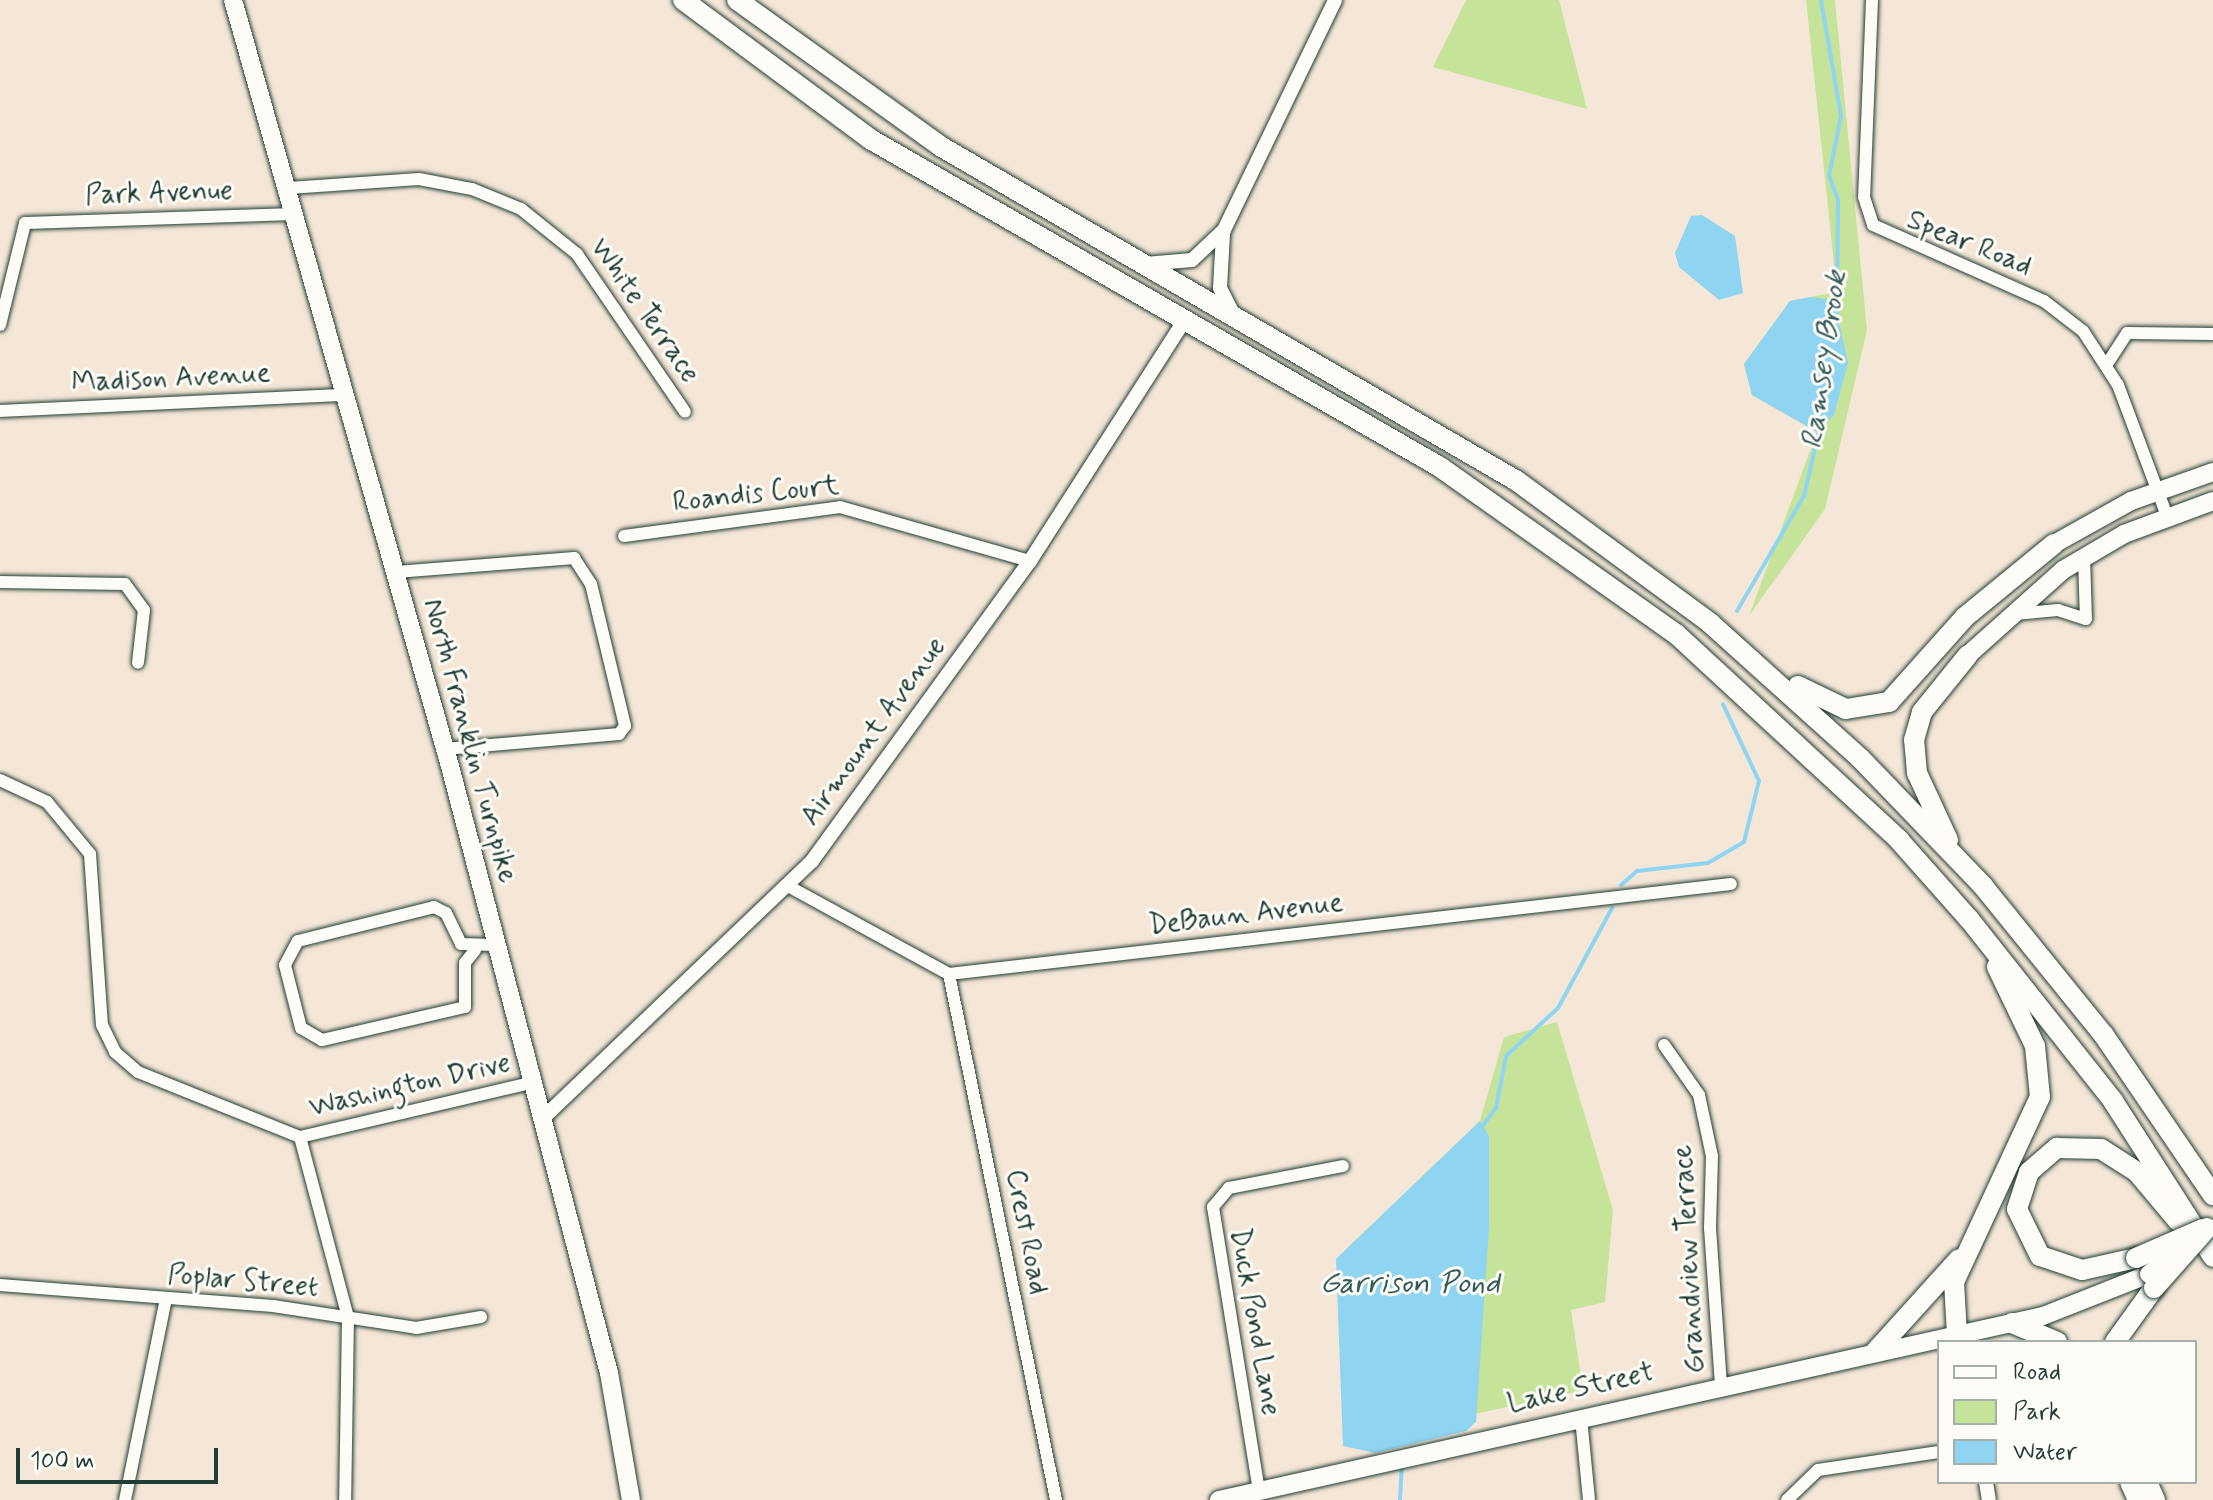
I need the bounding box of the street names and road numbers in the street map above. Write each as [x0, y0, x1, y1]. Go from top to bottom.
street label: Park Avenue [83, 175, 235, 213]
street label: Spear Road [1902, 204, 2036, 284]
street label: White Terrace [582, 233, 706, 389]
street label: Madison Avenue [75, 357, 267, 401]
street label: Roandis Court [672, 470, 840, 520]
street label: North Franklin Turnpike [415, 595, 523, 887]
street label: Airmount Avenue [796, 633, 952, 831]
street label: DeBaun Avenue [1147, 886, 1345, 944]
street label: Washington Drive [307, 1047, 513, 1125]
street label: Grandview Terrace [1667, 1144, 1713, 1374]
street label: Crest Road [997, 1167, 1055, 1297]
street label: Duck Pond Lane [1221, 1226, 1287, 1418]
street label: Poplar Street [164, 1258, 322, 1306]
street label: Lake Street [1505, 1356, 1657, 1422]

